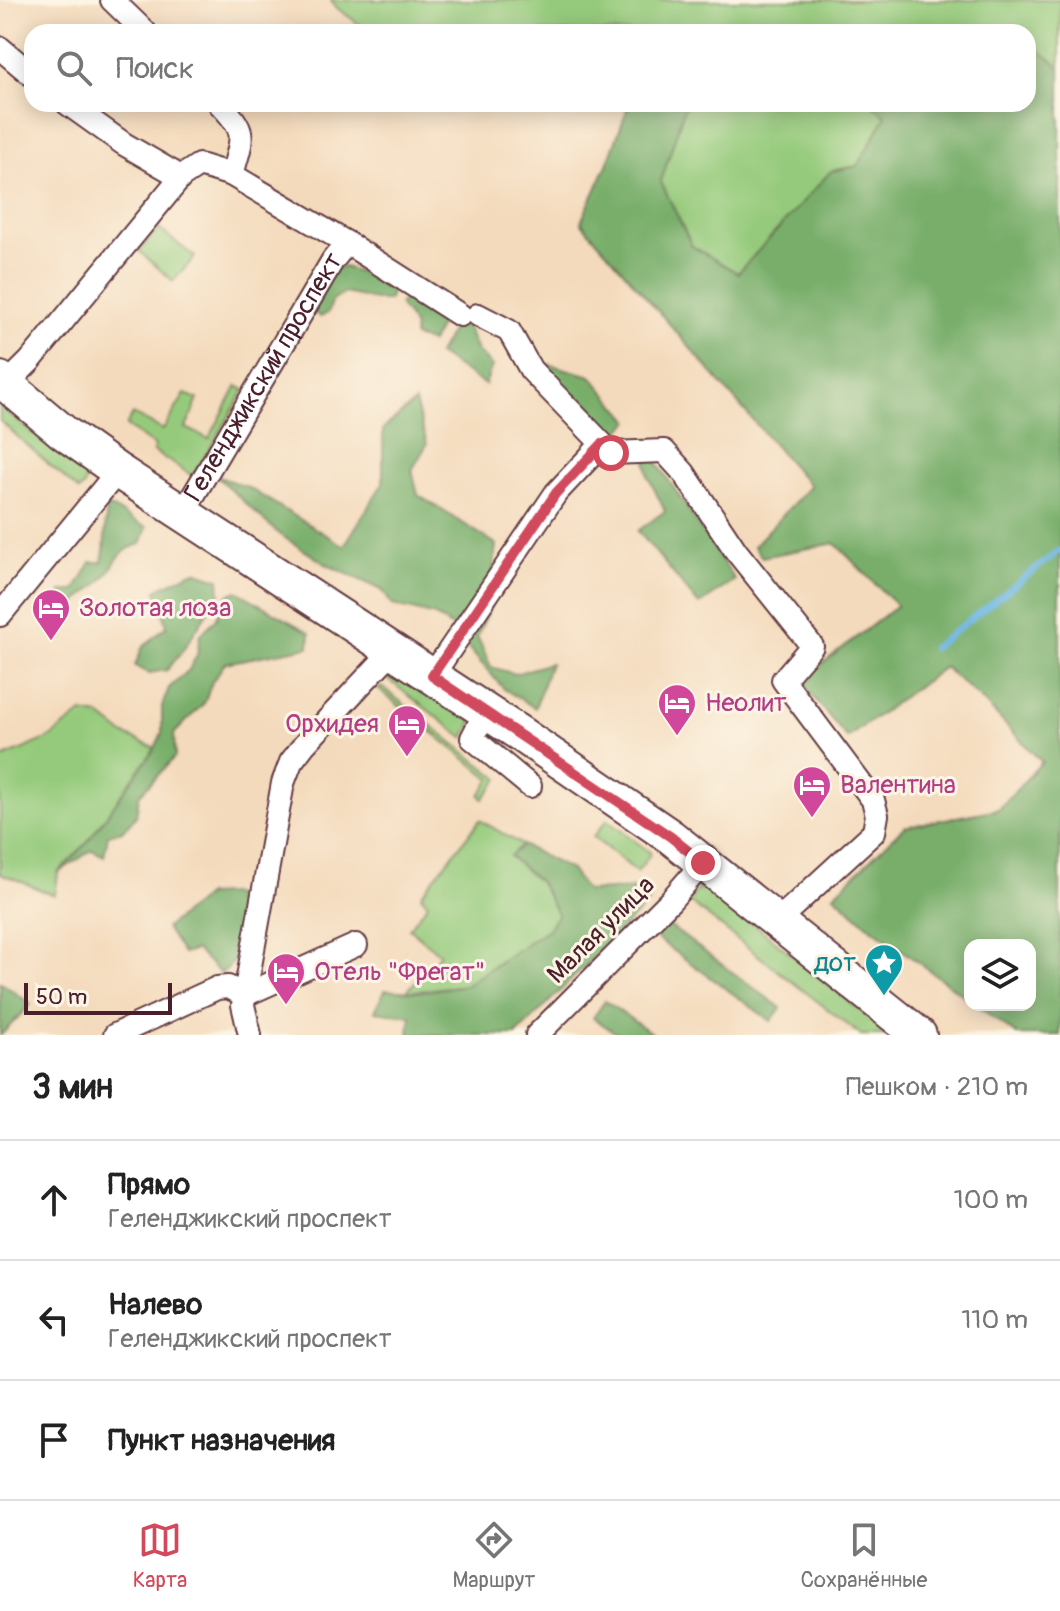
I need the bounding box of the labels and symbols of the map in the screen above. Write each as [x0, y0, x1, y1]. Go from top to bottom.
street label: Геленджикский проспект [177, 247, 350, 507]
route start [593, 435, 629, 471]
hotel icon: Золотая лоза [30, 587, 72, 642]
place label: Золотая лоза [79, 592, 231, 624]
hotel icon: Неолит [656, 682, 698, 737]
place label: Неолит [705, 687, 787, 719]
hotel icon: Орхидея [386, 703, 428, 758]
place label: Орхидея [285, 708, 379, 740]
hotel icon: Валентина [791, 764, 833, 819]
place label: Валентина [840, 769, 956, 801]
route end [685, 845, 721, 881]
street label: Малая улица [540, 869, 662, 991]
place icon: дот [863, 942, 905, 997]
place label: дот [813, 947, 856, 979]
hotel icon: Отель "Фрегат" [265, 951, 307, 1006]
place label: Отель "Фрегат" [314, 956, 485, 988]
scale bar [24, 979, 172, 1015]

